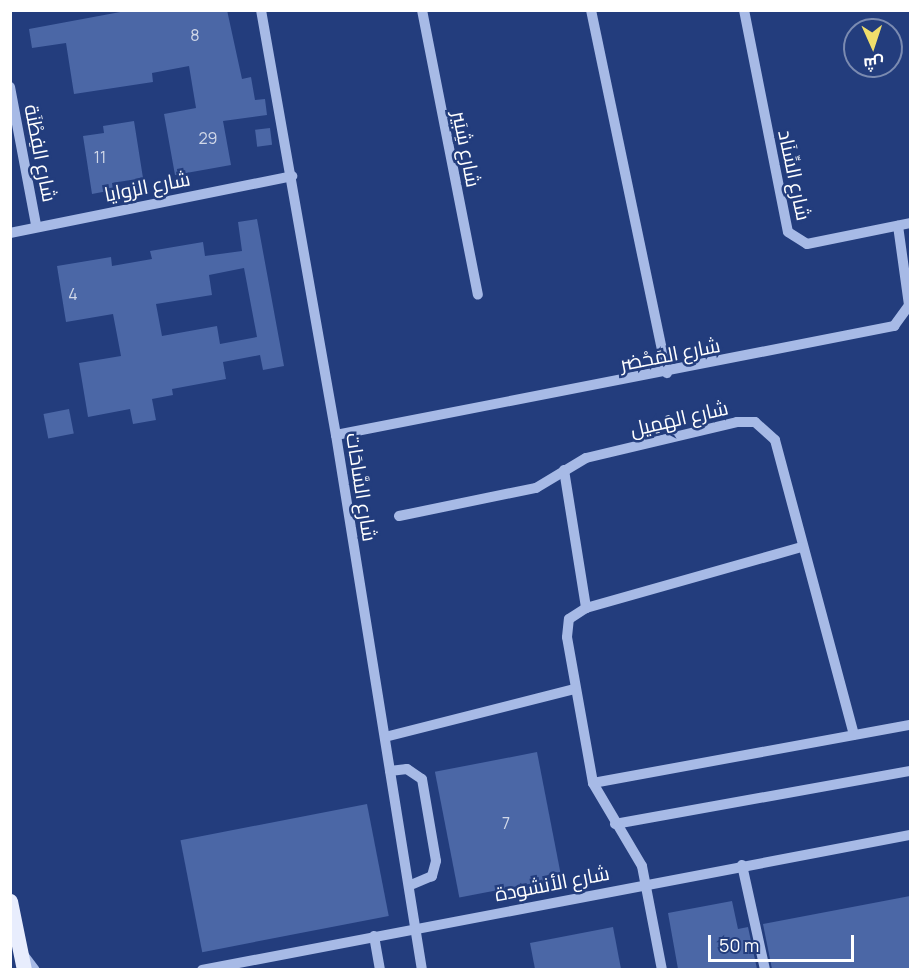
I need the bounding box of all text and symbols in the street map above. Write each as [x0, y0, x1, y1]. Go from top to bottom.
north arrow [843, 18, 903, 78]
house number: 8 [190, 25, 200, 45]
text: ش [863, 52, 885, 76]
street label: شارع الفِطْنَة [20, 102, 62, 204]
street label: شارع شِبَير [448, 109, 486, 189]
street label: شارع السِّنَاد [774, 127, 816, 223]
house number: 29 [198, 128, 218, 148]
house number: 11 [94, 147, 106, 167]
street label: شارع الزوايا [102, 166, 192, 206]
house number: 4 [68, 284, 78, 304]
street label: شارع المَحْضر [618, 333, 722, 375]
street label: شارع الهَمِيل [627, 395, 731, 441]
street label: شارع السَّاحَات [342, 431, 382, 543]
house number: 7 [502, 813, 510, 833]
street label: شارع الأنشودة [493, 860, 611, 906]
scale bar [711, 923, 856, 961]
text: 50 m [719, 933, 759, 957]

